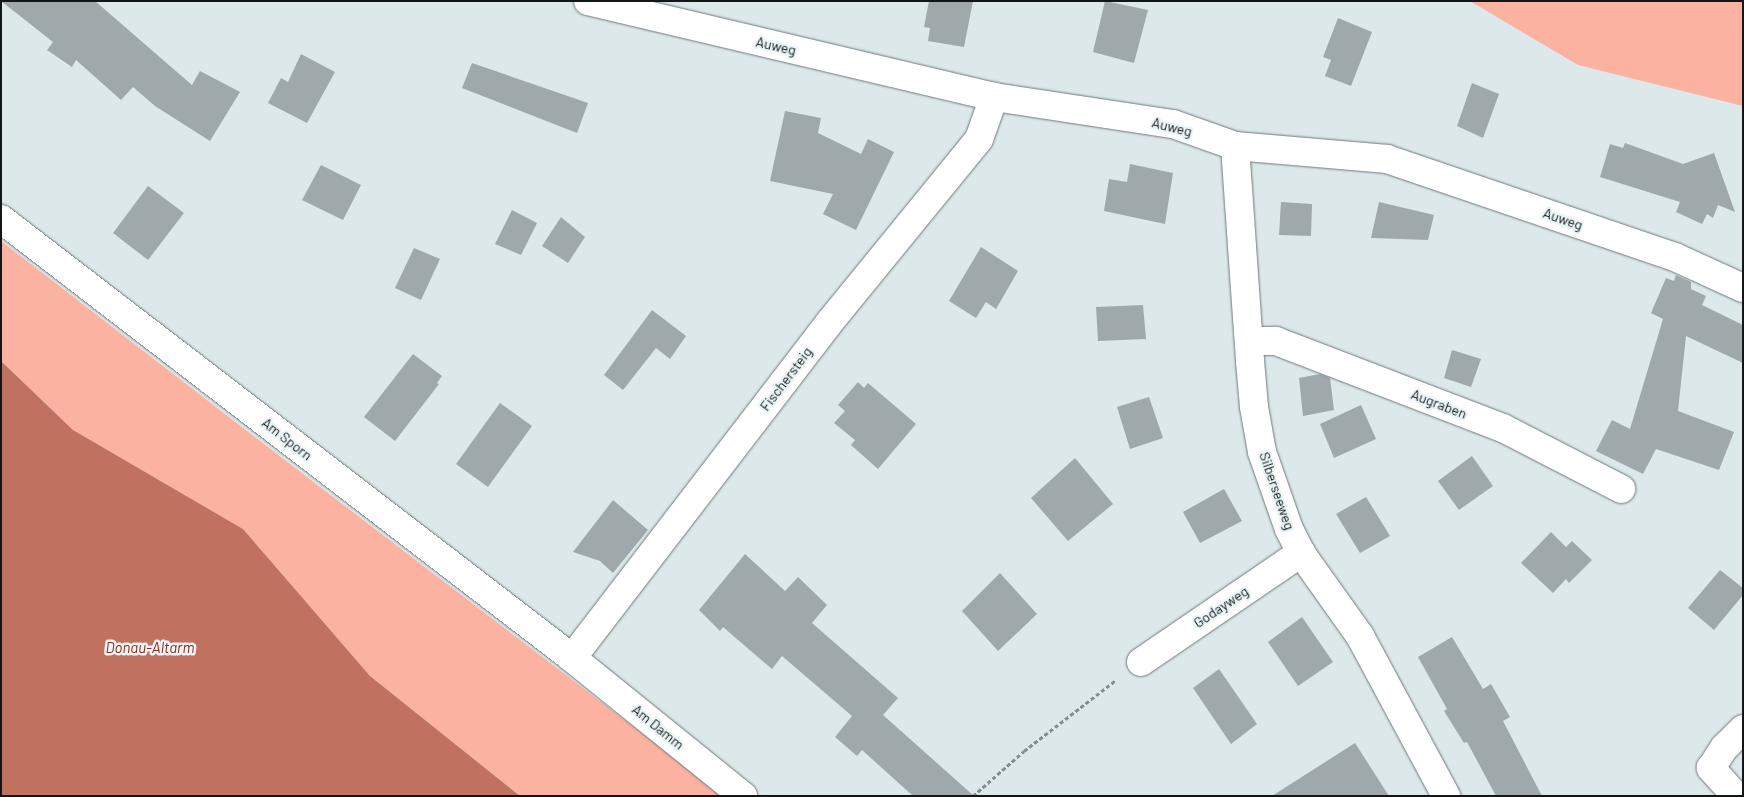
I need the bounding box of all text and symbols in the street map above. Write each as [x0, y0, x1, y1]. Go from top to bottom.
street label: Auweg [754, 33, 798, 59]
street label: Auweg [1150, 114, 1194, 140]
street label: Auweg [1541, 204, 1585, 234]
street label: Fischersteig [757, 344, 815, 414]
street label: Augraben [1409, 386, 1469, 422]
street label: Am Sporn [259, 414, 315, 464]
street label: Silberseeweg [1256, 450, 1298, 532]
street label: Godayweg [1191, 583, 1251, 631]
water label: Donau-Altarm [106, 639, 194, 657]
street label: Am Damm [629, 701, 687, 753]

